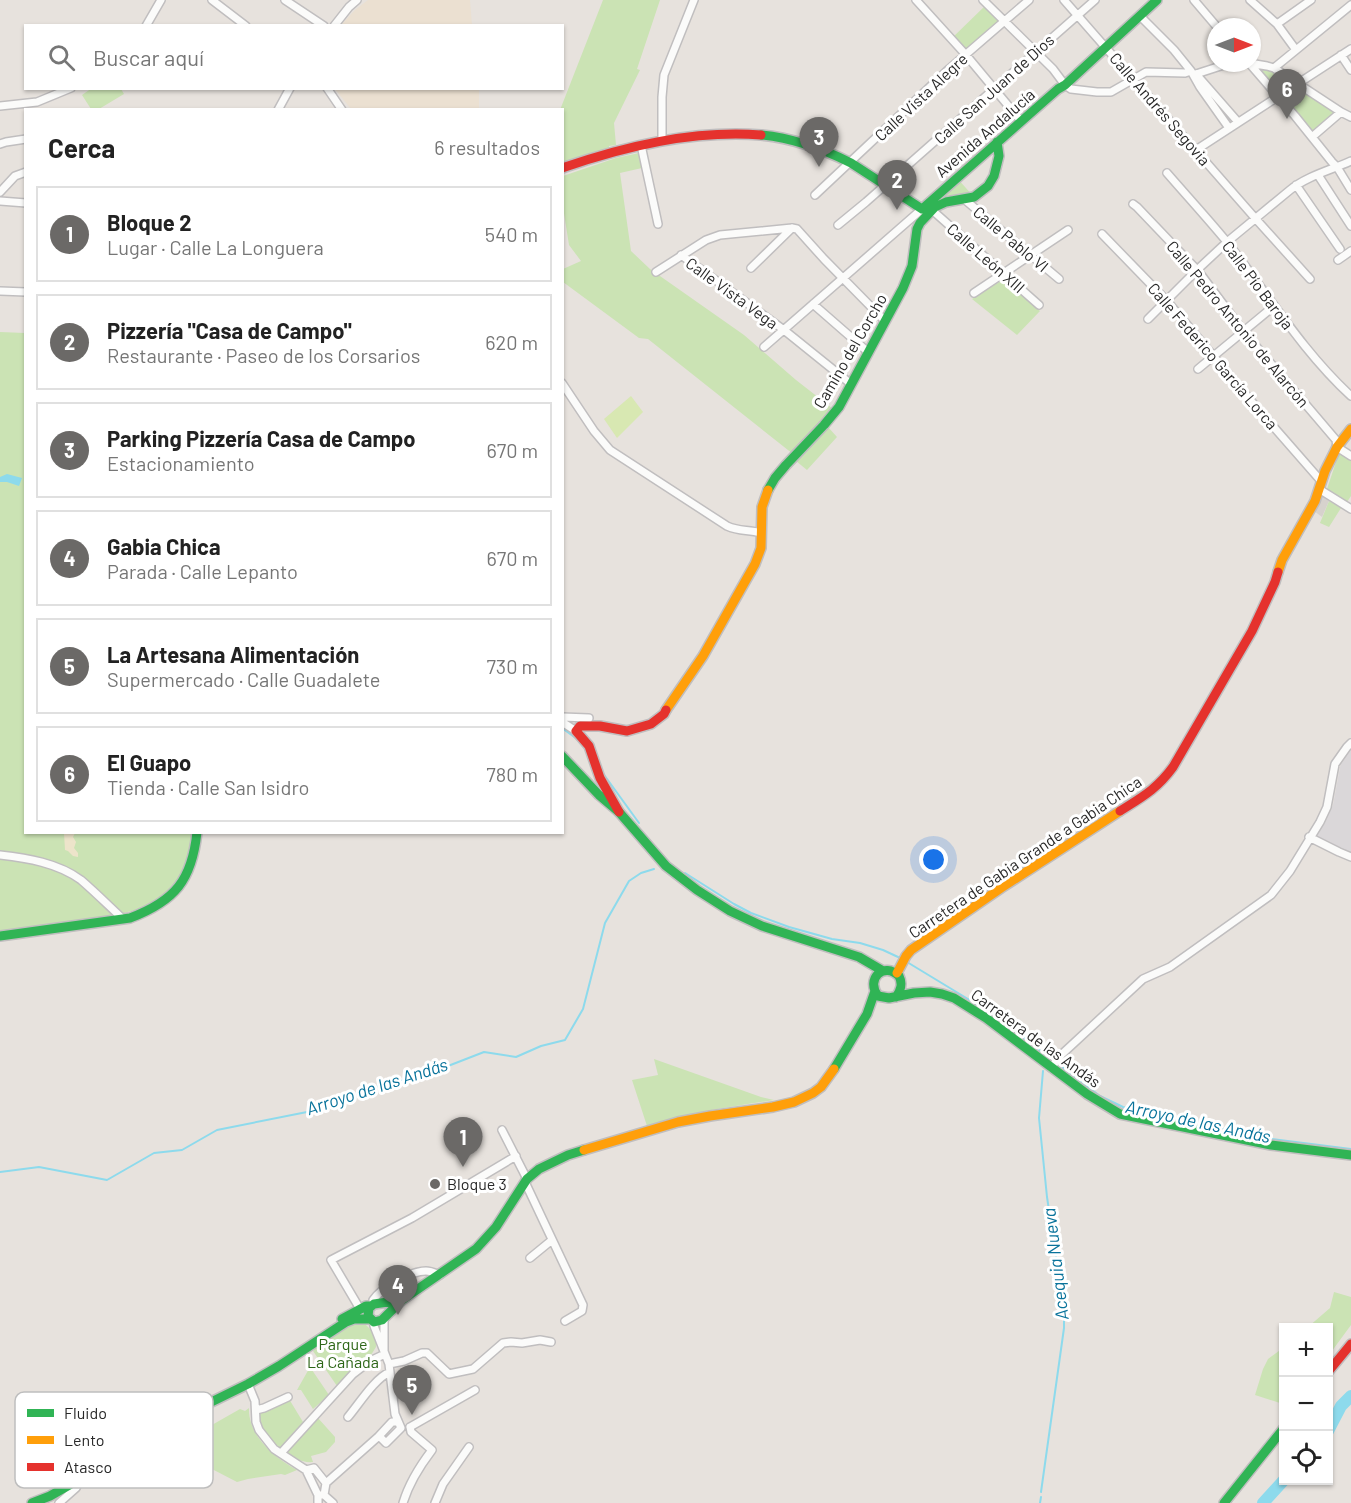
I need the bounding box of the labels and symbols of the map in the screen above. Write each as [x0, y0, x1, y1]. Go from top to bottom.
north arrow [1207, 18, 1261, 72]
street label: Calle San Juan de Dios [930, 30, 1058, 147]
street label: Calle Andrés Segovia [1106, 48, 1215, 169]
street label: Calle Vista Alegre [870, 49, 971, 145]
pin: 6 [1268, 70, 1306, 119]
street label: Avenida Andalucía [931, 84, 1038, 181]
pin: 3 [800, 118, 838, 167]
pin: 2 [878, 160, 916, 210]
street label: Calle Pablo VI [970, 202, 1053, 276]
street label: Calle León XIII [944, 219, 1029, 297]
street label: Calle Pedro Antonio de Alarcón [1163, 237, 1314, 411]
street label: Calle Pío Baroja [1219, 237, 1298, 333]
street label: Calle Vista Vega [683, 253, 782, 332]
street label: Calle Federico García Lorca [1145, 279, 1282, 433]
street label: Camino del Corcho [809, 290, 890, 412]
street label: Carretera de Gabia Grande a Gabia Chica [905, 771, 1145, 942]
your location [919, 845, 948, 874]
street label: Carretera de las Andás [968, 984, 1105, 1091]
water label: Arroyo de las Andás [303, 1053, 450, 1119]
water label: Arroyo de las Andás [1124, 1095, 1273, 1147]
pin: 1 [444, 1118, 482, 1167]
place label: Bloque 3 [447, 1174, 507, 1193]
marker: Bloque 3 [428, 1177, 442, 1191]
water label: Acequia Nueva [1037, 1207, 1073, 1321]
pin: 4 [378, 1266, 418, 1315]
park label: Parque La Cañada [307, 1334, 379, 1371]
pin: 5 [392, 1366, 432, 1415]
legend [15, 1392, 213, 1488]
text: Fluido [64, 1403, 107, 1422]
text: Lento [64, 1430, 105, 1449]
text: Atasco [64, 1457, 112, 1476]

